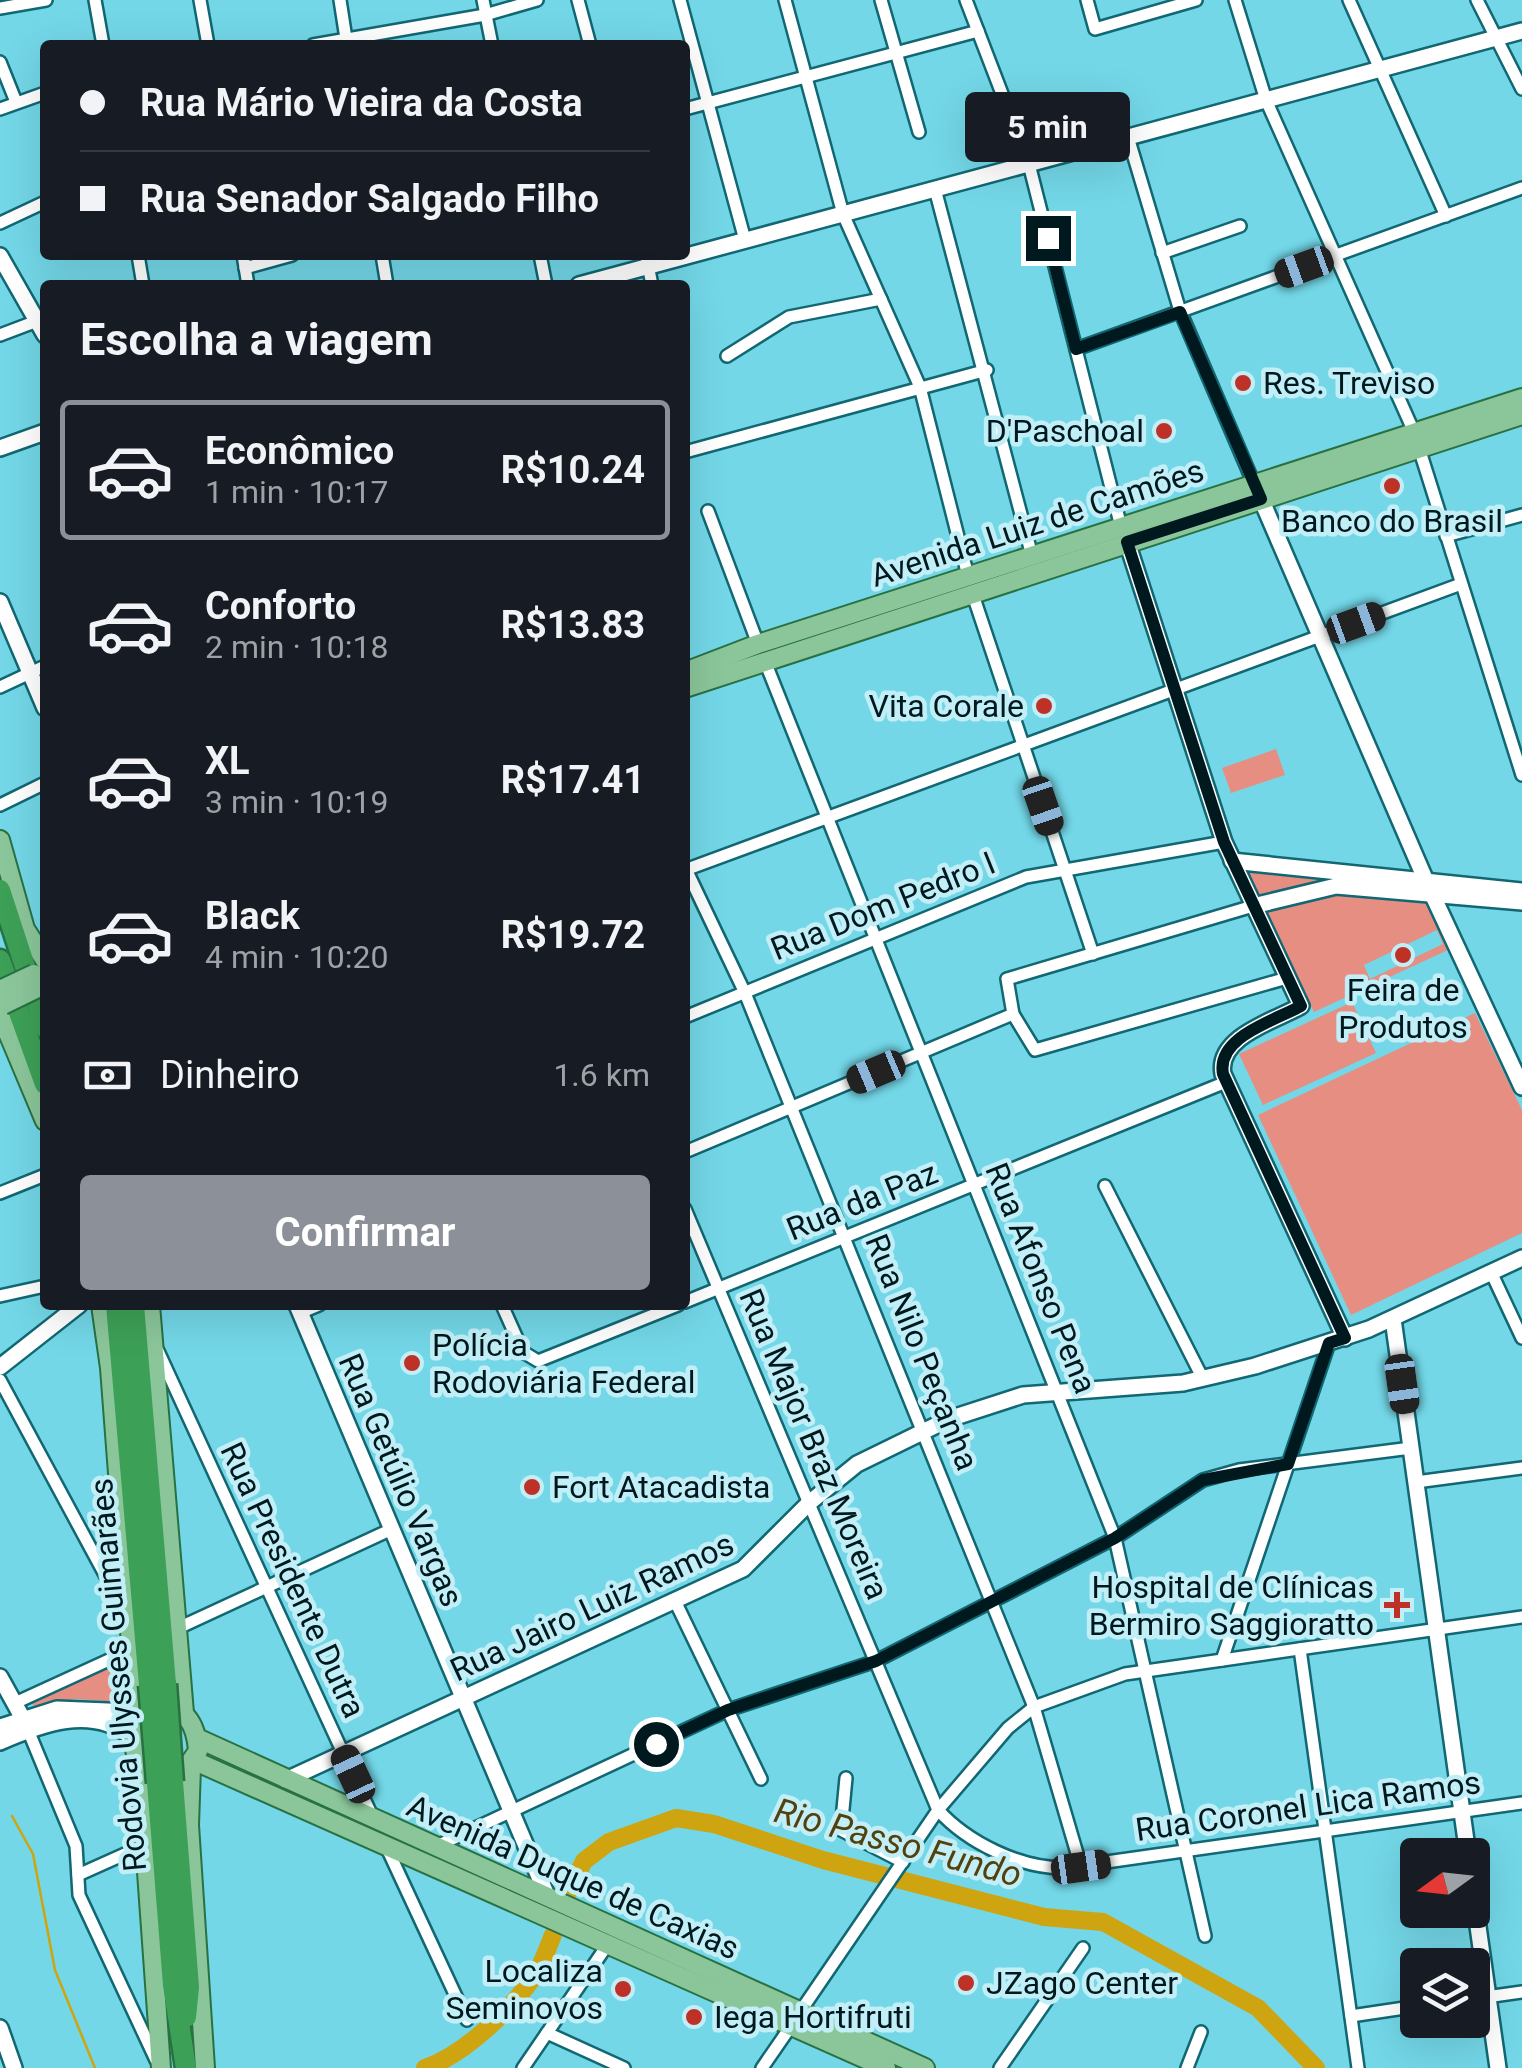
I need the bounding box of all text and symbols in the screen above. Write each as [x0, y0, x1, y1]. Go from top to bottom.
text: Rua Mário Vieira da Costa [140, 81, 583, 125]
callout: 5 min [966, 93, 1130, 163]
text: 5 min [1007, 108, 1088, 146]
text: Rua Senador Salgado Filho [140, 177, 599, 221]
route end [1026, 216, 1071, 261]
car [1271, 243, 1337, 291]
text: Escolha a viagem [80, 313, 433, 366]
place label: Res. Treviso [1263, 364, 1435, 402]
marker: Res. Treviso [1232, 372, 1254, 394]
place label: D'Paschoal [986, 412, 1144, 450]
marker: D'Paschoal [1153, 420, 1175, 442]
icon: car [85, 425, 175, 515]
text: Econômico [205, 429, 394, 473]
text: R$10.24 [501, 448, 645, 492]
street label: Avenida Luiz de Camões [866, 451, 1208, 595]
text: 1 min · 10:17 [205, 473, 388, 511]
marker: Banco do Brasil [1381, 475, 1403, 497]
place label: Banco do Brasil [1281, 502, 1503, 540]
icon: car [85, 580, 175, 670]
text: Conforto [205, 584, 356, 628]
car [1323, 599, 1389, 647]
text: R$13.83 [501, 603, 645, 647]
text: 2 min · 10:18 [205, 628, 388, 666]
place label: Vita Corale [869, 687, 1024, 725]
marker: Vita Corale [1033, 695, 1055, 717]
icon: car [85, 735, 175, 825]
text: XL [205, 739, 250, 783]
text: R$17.41 [501, 758, 645, 802]
car [1019, 773, 1067, 839]
text: 3 min · 10:19 [205, 783, 388, 821]
street label: Rua Dom Pedro I [765, 844, 1001, 968]
icon: car [85, 890, 175, 980]
text: Black [205, 894, 300, 938]
text: R$19.72 [501, 913, 645, 957]
text: 4 min · 10:20 [205, 938, 388, 976]
marker: Feira de Produtos [1392, 944, 1414, 966]
place label: Feira de Produtos [1338, 971, 1468, 1046]
car [843, 1046, 909, 1098]
icon: cash [80, 1048, 135, 1103]
text: Dinheiro [160, 1053, 300, 1097]
text: 1.6 km [553, 1056, 650, 1094]
street label: Rua da Paz [781, 1154, 943, 1248]
street label: Rua Afonso Pena [977, 1157, 1105, 1399]
button: Confirmar [80, 1175, 650, 1290]
street label: Rua Nilo Peçanha [857, 1228, 987, 1476]
street label: Rua Major Braz Moreira [731, 1283, 897, 1605]
place label: Polícia Rodoviária Federal [432, 1326, 695, 1401]
street label: Rua Getúlio Vargas [331, 1348, 471, 1612]
marker: Polícia Rodoviária Federal [401, 1352, 423, 1374]
car [1383, 1352, 1421, 1416]
street label: Rua Presidente Dutra [212, 1436, 374, 1724]
place label: Fort Atacadista [552, 1468, 771, 1506]
marker: Fort Atacadista [521, 1476, 543, 1498]
street label: Rodovia Ulysses Guimarães [82, 1477, 154, 1873]
street label: Rua Jairo Luiz Ramos [444, 1525, 740, 1689]
place label: Hospital de Clínicas Bermiro Saggioratto [1089, 1568, 1374, 1643]
marker: Hospital de Clínicas Bermiro Saggioratto [1384, 1592, 1410, 1618]
route start [634, 1722, 679, 1767]
car [327, 1740, 379, 1808]
street label: Rua Coronel Lica Ramos [1133, 1763, 1483, 1849]
street label: Avenida Duque de Caxias [401, 1787, 745, 1967]
water label: Rio Passo Fundo [770, 1790, 1026, 1896]
north arrow [1400, 1838, 1490, 1928]
map controls [1400, 1838, 1490, 2038]
car [1049, 1848, 1113, 1886]
button: layers [1400, 1948, 1490, 2038]
place label: Localiza Seminovos [445, 1952, 603, 2027]
place label: JZago Center [986, 1964, 1178, 2002]
marker: JZago Center [955, 1972, 977, 1994]
marker: Localiza Seminovos [612, 1978, 634, 2000]
place label: Iega Hortifruti [714, 1998, 912, 2036]
marker: Iega Hortifruti [683, 2006, 705, 2028]

